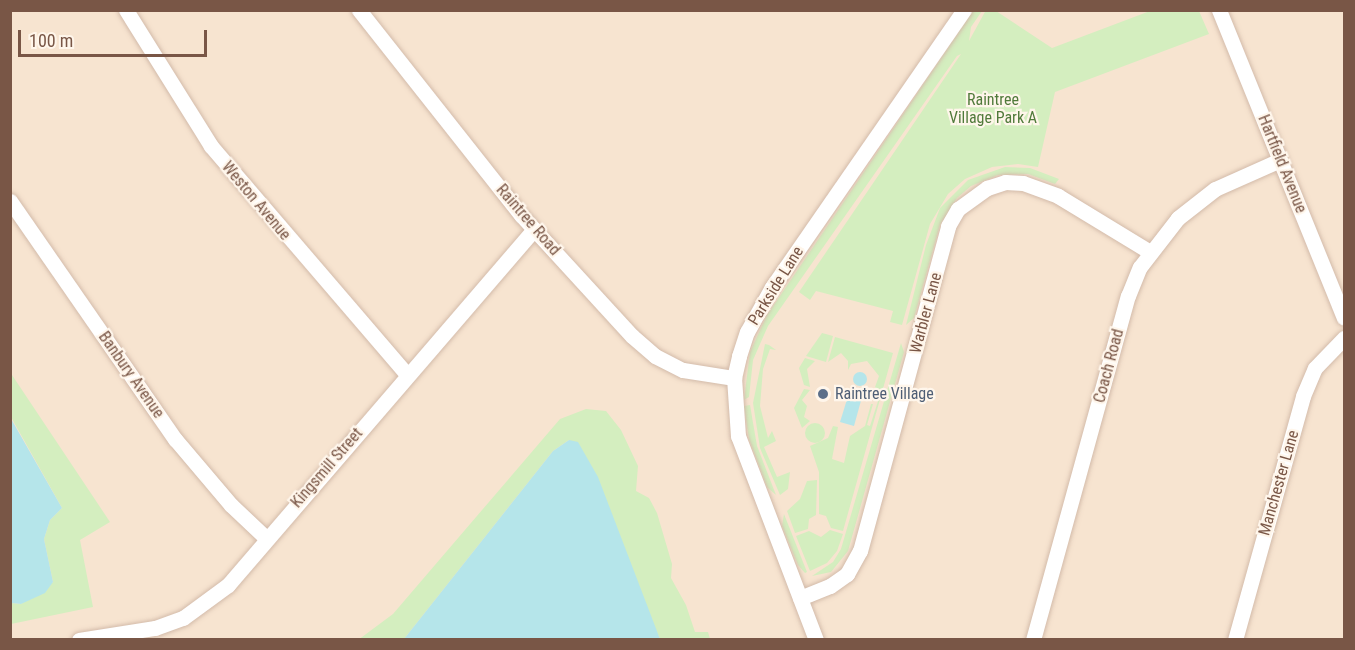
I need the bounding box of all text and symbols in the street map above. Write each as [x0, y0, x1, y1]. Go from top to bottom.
scale bar [21, 18, 210, 56]
text: 100 m [29, 30, 73, 51]
park label: Raintree Village Park A [949, 90, 1037, 128]
street label: Hartfield Avenue [1254, 112, 1310, 216]
street label: Weston Avenue [218, 158, 294, 244]
street label: Raintree Road [492, 181, 564, 259]
street label: Parkside Lane [744, 243, 808, 329]
street label: Warbler Lane [906, 271, 946, 355]
street label: Coach Road [1090, 327, 1128, 405]
street label: Banbury Avenue [94, 328, 168, 422]
place label: Raintree Village [835, 384, 934, 404]
marker: Raintree Village [816, 387, 830, 401]
street label: Kingsmill Street [287, 424, 367, 512]
street label: Manchester Lane [1255, 428, 1303, 538]

